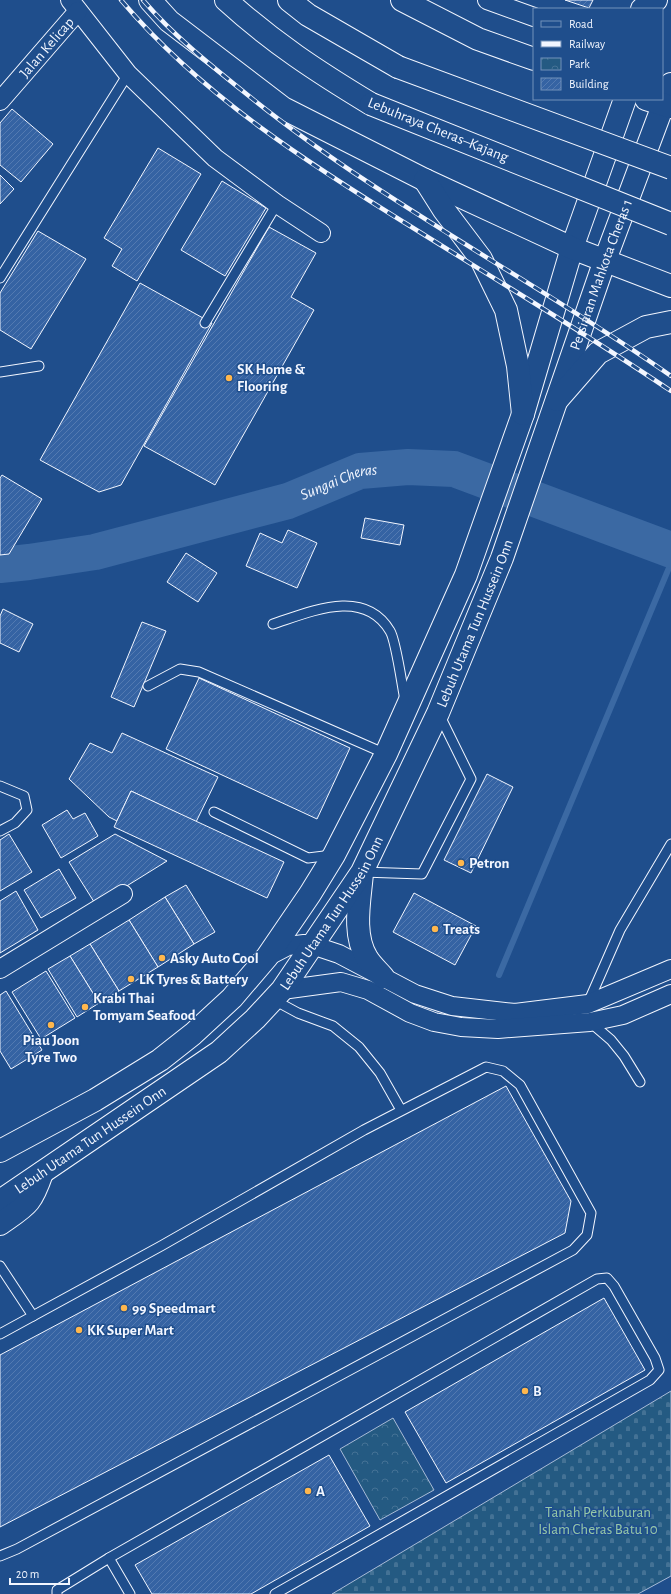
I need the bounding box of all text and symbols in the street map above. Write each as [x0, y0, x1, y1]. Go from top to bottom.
legend [533, 8, 663, 100]
street label: Jalan Kelicap [16, 14, 77, 80]
text: Road [569, 18, 593, 30]
text: Railway [569, 38, 605, 51]
text: Park [569, 58, 590, 70]
text: Building [569, 78, 609, 90]
street label: Lebuhraya Cheras–Kajang [366, 95, 511, 165]
street label: Persiaran Mahkota Cheras 1 [567, 197, 635, 352]
place label: SK Home & Flooring [237, 362, 305, 394]
marker: SK Home & Flooring [224, 373, 234, 383]
water label: Sungai Cheras [298, 462, 378, 503]
street label: Lebuh Utama Tun Hussein Onn [434, 538, 515, 709]
street label: Lebuh Utama Tun Hussein Onn [277, 834, 386, 993]
place label: Petron [469, 856, 510, 871]
marker: Petron [456, 858, 466, 868]
place label: Treats [443, 922, 480, 937]
marker: Treats [430, 924, 440, 934]
place label: Asky Auto Cool [170, 951, 259, 966]
marker: Asky Auto Cool [157, 953, 167, 963]
place label: LK Tyres & Battery [139, 972, 248, 987]
marker: LK Tyres & Battery [126, 974, 136, 984]
place label: Krabi Thai Tomyam Seafood [93, 991, 196, 1023]
marker: Krabi Thai Tomyam Seafood [80, 1002, 90, 1012]
marker: Piau Joon Tyre Two [46, 1020, 56, 1030]
place label: Piau Joon Tyre Two [23, 1033, 80, 1065]
street label: Lebuh Utama Tun Hussein Onn [12, 1083, 169, 1196]
place label: 99 Speedmart [132, 1301, 216, 1316]
marker: 99 Speedmart [119, 1303, 129, 1313]
place label: KK Super Mart [87, 1323, 174, 1338]
marker: KK Super Mart [74, 1325, 84, 1335]
place label: B [533, 1384, 542, 1399]
marker: B [520, 1386, 530, 1396]
place label: A [316, 1484, 325, 1499]
marker: A [303, 1486, 313, 1496]
park label: Tanah Perkuburan Islam Cheras Batu 10 [538, 1505, 658, 1537]
scale bar [10, 1560, 69, 1586]
text: 20 m [16, 1568, 39, 1580]

